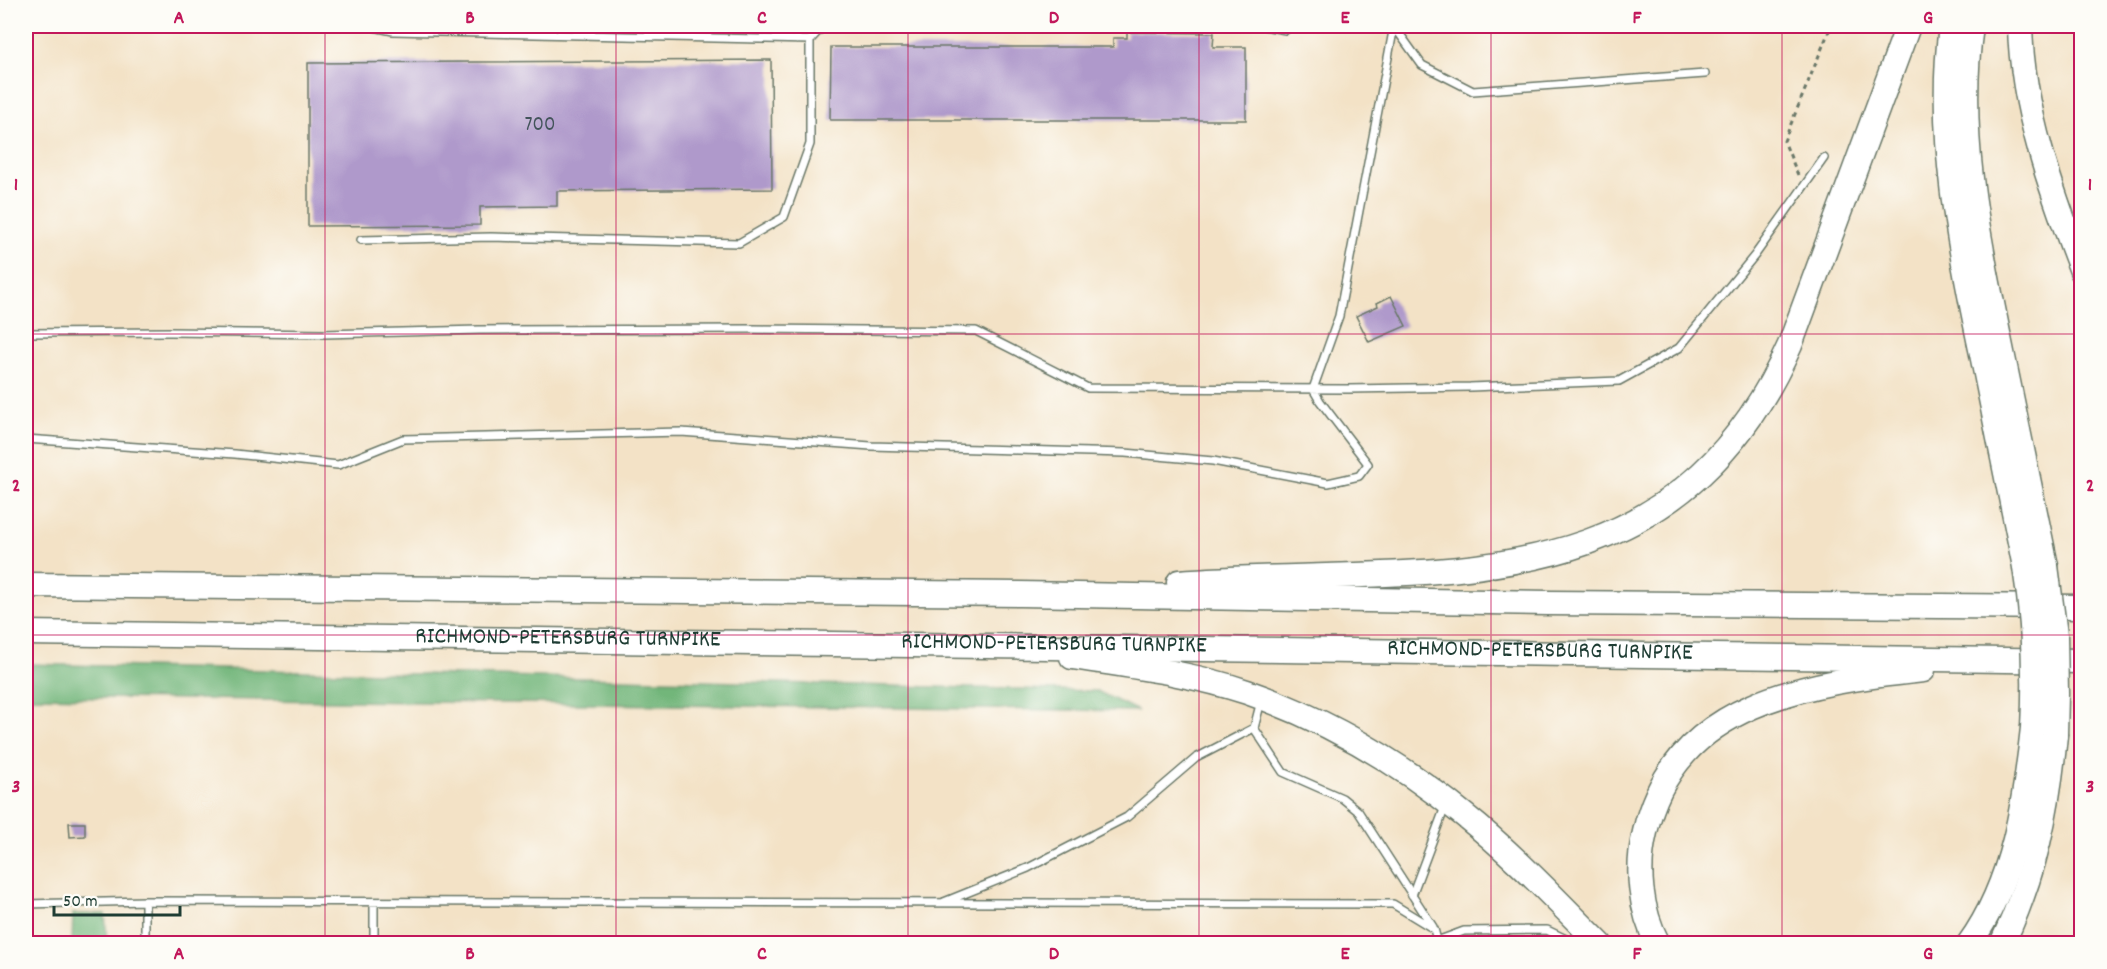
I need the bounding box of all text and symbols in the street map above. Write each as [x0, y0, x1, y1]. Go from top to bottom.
text: A [174, 5, 185, 33]
text: B [465, 5, 475, 33]
text: C [757, 5, 767, 33]
text: D [1049, 5, 1060, 33]
text: E [1340, 5, 1350, 33]
text: F [1633, 5, 1643, 33]
text: G [1923, 5, 1933, 33]
house number: 700 [525, 111, 555, 141]
text: 1 [14, 172, 18, 200]
text: 1 [2088, 172, 2092, 200]
text: 2 [12, 473, 20, 501]
text: 2 [2086, 473, 2094, 501]
street label: RICHMOND-PETERSBURG TURNPIKE [415, 620, 721, 657]
street label: RICHMOND-PETERSBURG TURNPIKE [901, 625, 1207, 663]
street label: RICHMOND-PETERSBURG TURNPIKE [1387, 632, 1693, 671]
text: 3 [12, 774, 20, 802]
text: 3 [2086, 774, 2094, 802]
scale bar [54, 879, 180, 917]
text: 50 m [63, 890, 98, 915]
text: A [174, 941, 185, 969]
text: B [465, 941, 475, 969]
text: C [757, 941, 767, 969]
text: D [1049, 941, 1060, 969]
text: E [1340, 941, 1350, 969]
text: F [1633, 941, 1643, 969]
text: G [1923, 941, 1933, 969]

